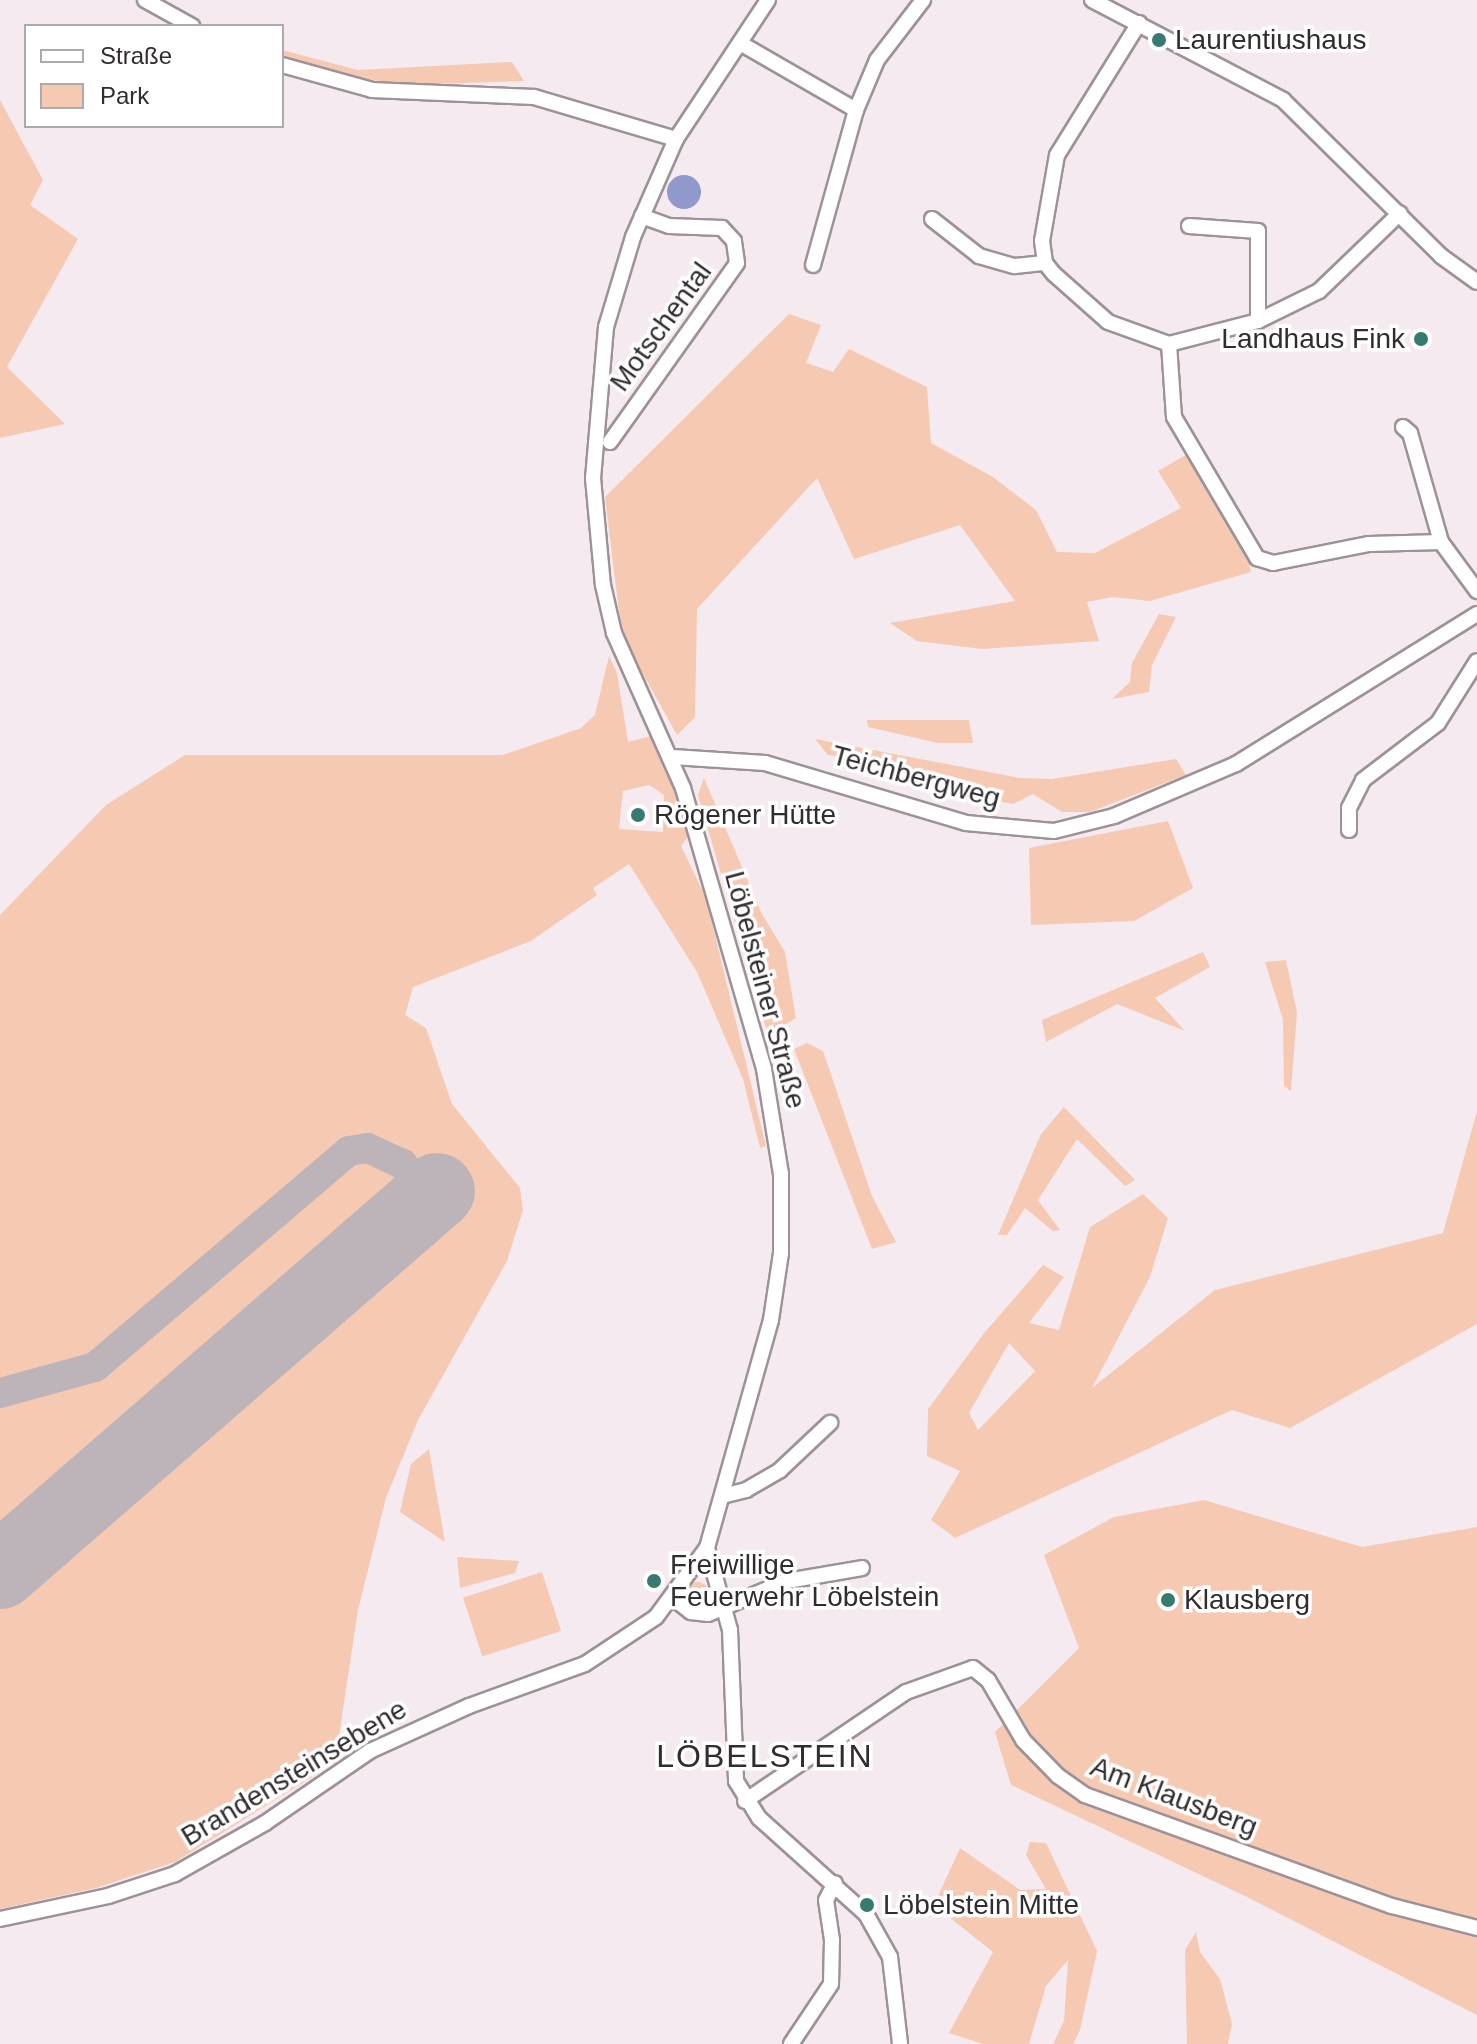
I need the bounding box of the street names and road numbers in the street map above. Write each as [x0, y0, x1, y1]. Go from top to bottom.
street label: Motschental [603, 256, 719, 398]
street label: Teichbergweg [828, 738, 1004, 816]
street label: Löbelsteiner Straße [717, 868, 813, 1112]
street label: Brandensteinsebene [175, 1692, 413, 1854]
street label: Am Klausberg [1086, 1750, 1262, 1844]

